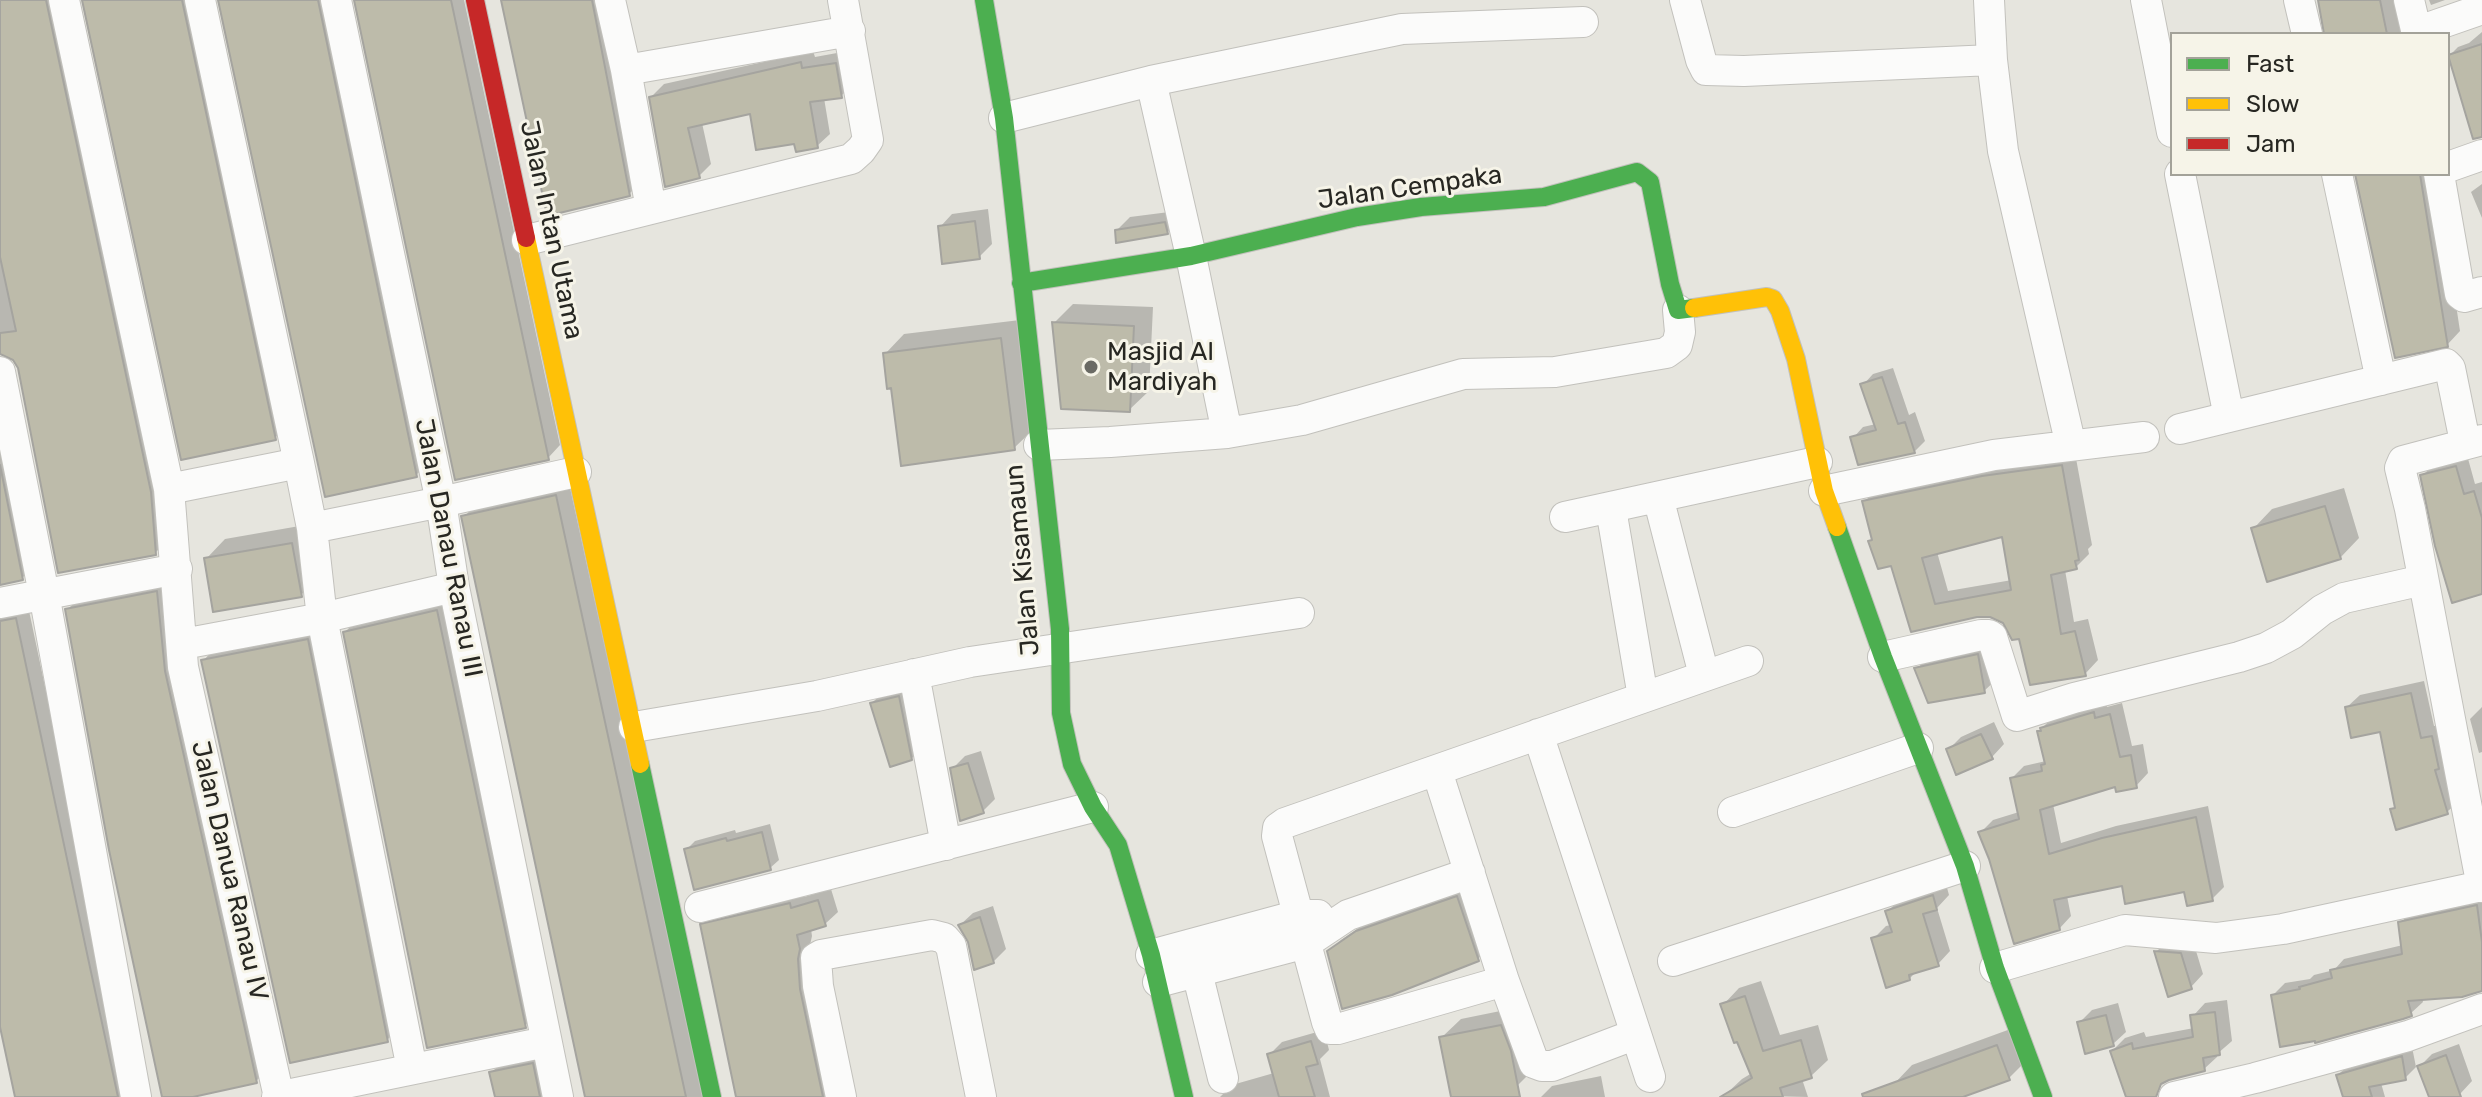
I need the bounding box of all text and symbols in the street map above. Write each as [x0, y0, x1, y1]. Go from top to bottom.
legend [2170, 32, 2450, 176]
text: Fast [2246, 50, 2294, 78]
text: Slow [2246, 90, 2299, 118]
street label: Jalan Intan Utama [513, 118, 589, 342]
text: Jam [2246, 130, 2296, 158]
street label: Jalan Cempaka [1316, 160, 1504, 216]
place label: Masjid Al Mardiyah [1107, 336, 1217, 398]
marker: Masjid Al Mardiyah [1082, 358, 1100, 376]
street label: Jalan Danau Ranau III [408, 416, 488, 680]
street label: Jalan Kisamaun [999, 463, 1047, 657]
street label: Jalan Danua Ranau IV [184, 738, 274, 1004]

